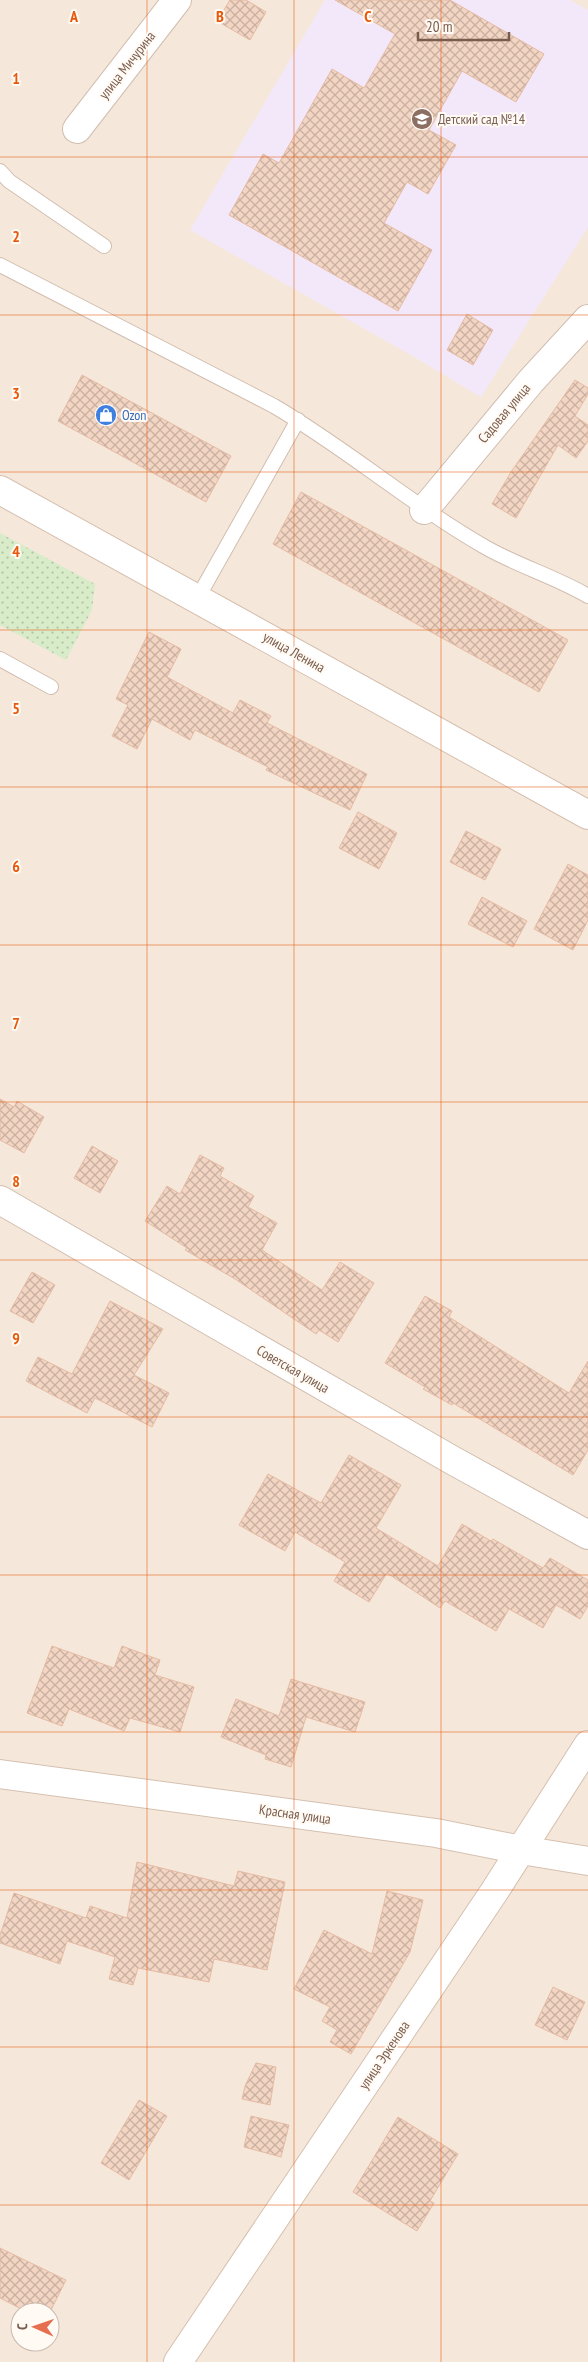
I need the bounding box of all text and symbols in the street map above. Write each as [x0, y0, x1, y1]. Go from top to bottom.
text: A [69, 6, 79, 26]
text: B [216, 6, 224, 26]
text: C [364, 6, 372, 26]
scale bar [418, 10, 509, 42]
text: 20 m [426, 17, 452, 36]
street label: улица Мичурина [95, 27, 159, 103]
text: 1 [12, 68, 20, 88]
school or university icon: Детский сад №14 [410, 107, 434, 131]
place label: Детский сад №14 [438, 110, 526, 128]
text: 2 [12, 226, 20, 246]
street label: Садовая улица [474, 379, 534, 447]
text: 3 [12, 383, 20, 403]
shop icon: Ozon [94, 403, 118, 427]
place label: Ozon [122, 406, 147, 424]
text: 4 [12, 541, 20, 561]
street label: улица Ленина [260, 628, 328, 676]
text: 5 [12, 698, 20, 718]
text: 6 [12, 856, 20, 876]
text: 7 [12, 1013, 20, 1033]
text: 8 [12, 1171, 20, 1191]
text: 9 [12, 1328, 20, 1348]
street label: Советская улица [253, 1341, 333, 1397]
street label: Красная улица [258, 1800, 332, 1828]
street label: улица Эркенова [355, 2017, 413, 2093]
north arrow [10, 2302, 60, 2352]
text: С [13, 2322, 31, 2330]

